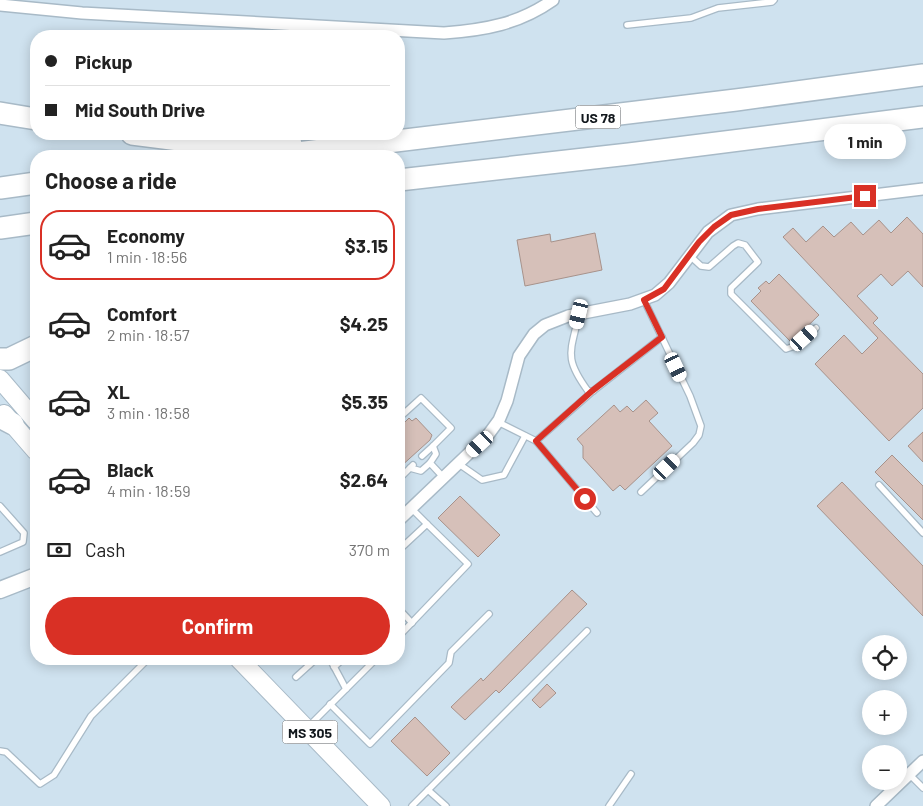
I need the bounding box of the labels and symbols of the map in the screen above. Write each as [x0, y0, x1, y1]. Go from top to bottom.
road number: US 78 [576, 105, 620, 128]
callout: 1 min [824, 124, 906, 158]
route end [854, 185, 876, 207]
car [568, 298, 589, 330]
car [787, 322, 820, 354]
car [662, 350, 689, 384]
car [463, 428, 496, 460]
car [650, 451, 683, 483]
route start [574, 488, 596, 510]
road number: MS 305 [282, 720, 338, 744]

